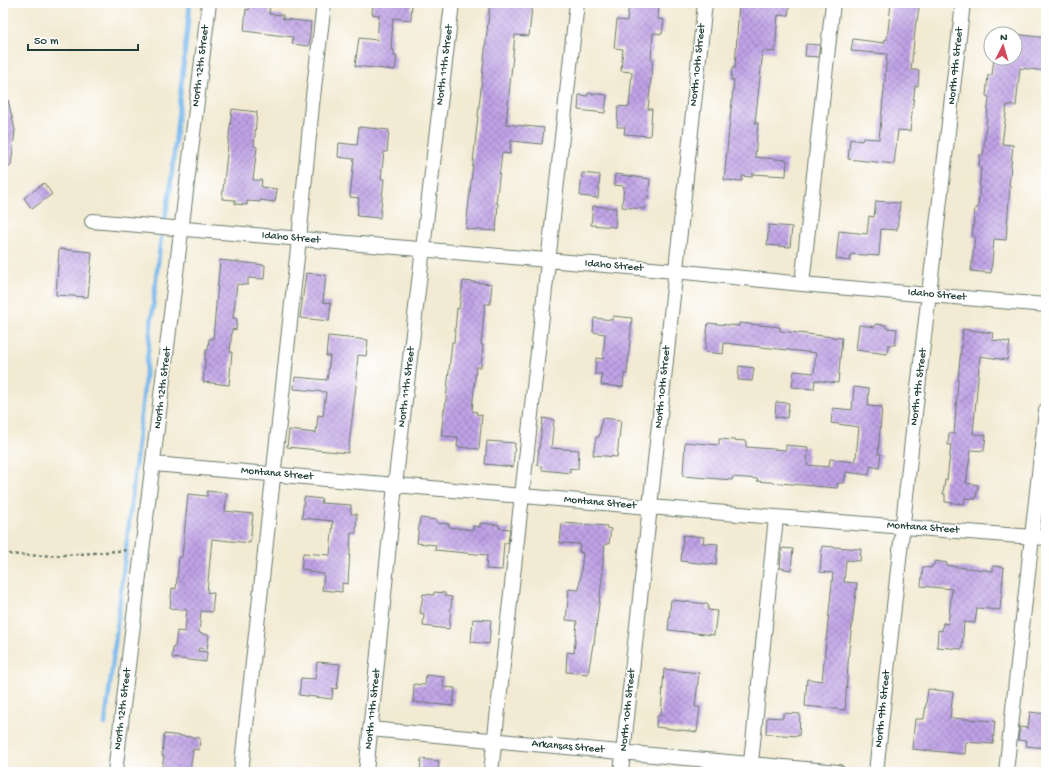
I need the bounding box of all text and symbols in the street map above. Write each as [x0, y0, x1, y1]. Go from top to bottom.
street label: North 10th Street [688, 22, 708, 107]
street label: North 12th Street [190, 23, 212, 107]
street label: North 11th Street [434, 23, 456, 106]
street label: North 9th Street [946, 25, 966, 105]
scale bar [28, 26, 138, 52]
north arrow [983, 26, 1023, 66]
text: N [1000, 32, 1008, 44]
text: 50 m [34, 35, 59, 49]
street label: Idaho Street [261, 229, 322, 247]
street label: Idaho Street [584, 257, 645, 275]
street label: Idaho Street [907, 286, 968, 304]
street label: North 10th Street [653, 344, 673, 429]
street label: North 12th Street [152, 345, 174, 429]
street label: North 11th Street [396, 345, 418, 428]
street label: North 9th Street [908, 346, 930, 426]
street label: Montana Street [240, 465, 315, 483]
street label: Montana Street [563, 494, 638, 512]
street label: Montana Street [886, 519, 961, 537]
street label: North 12th Street [112, 666, 134, 750]
street label: North 11th Street [363, 667, 383, 750]
street label: North 10th Street [618, 667, 638, 752]
street label: North 9th Street [873, 668, 893, 748]
street label: Arkansas Street [531, 738, 606, 756]

